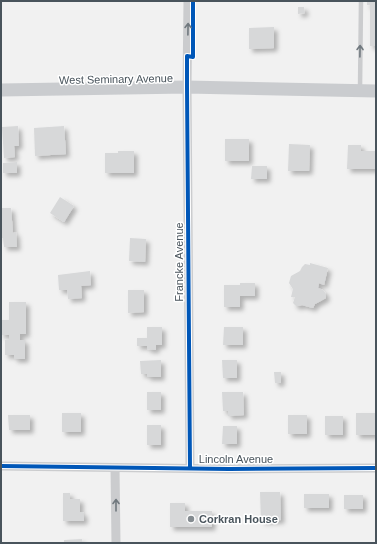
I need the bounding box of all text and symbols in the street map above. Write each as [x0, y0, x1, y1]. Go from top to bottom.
one-way arrow [184, 23, 192, 36]
one-way arrow [356, 45, 364, 58]
street label: West Seminary Avenue [59, 72, 173, 86]
street label: Francke Avenue [173, 222, 185, 302]
street label: Lincoln Avenue [199, 453, 273, 465]
one-way arrow [112, 499, 120, 512]
place label: Corkran House [199, 513, 278, 525]
marker: Corkran House [186, 514, 196, 524]

